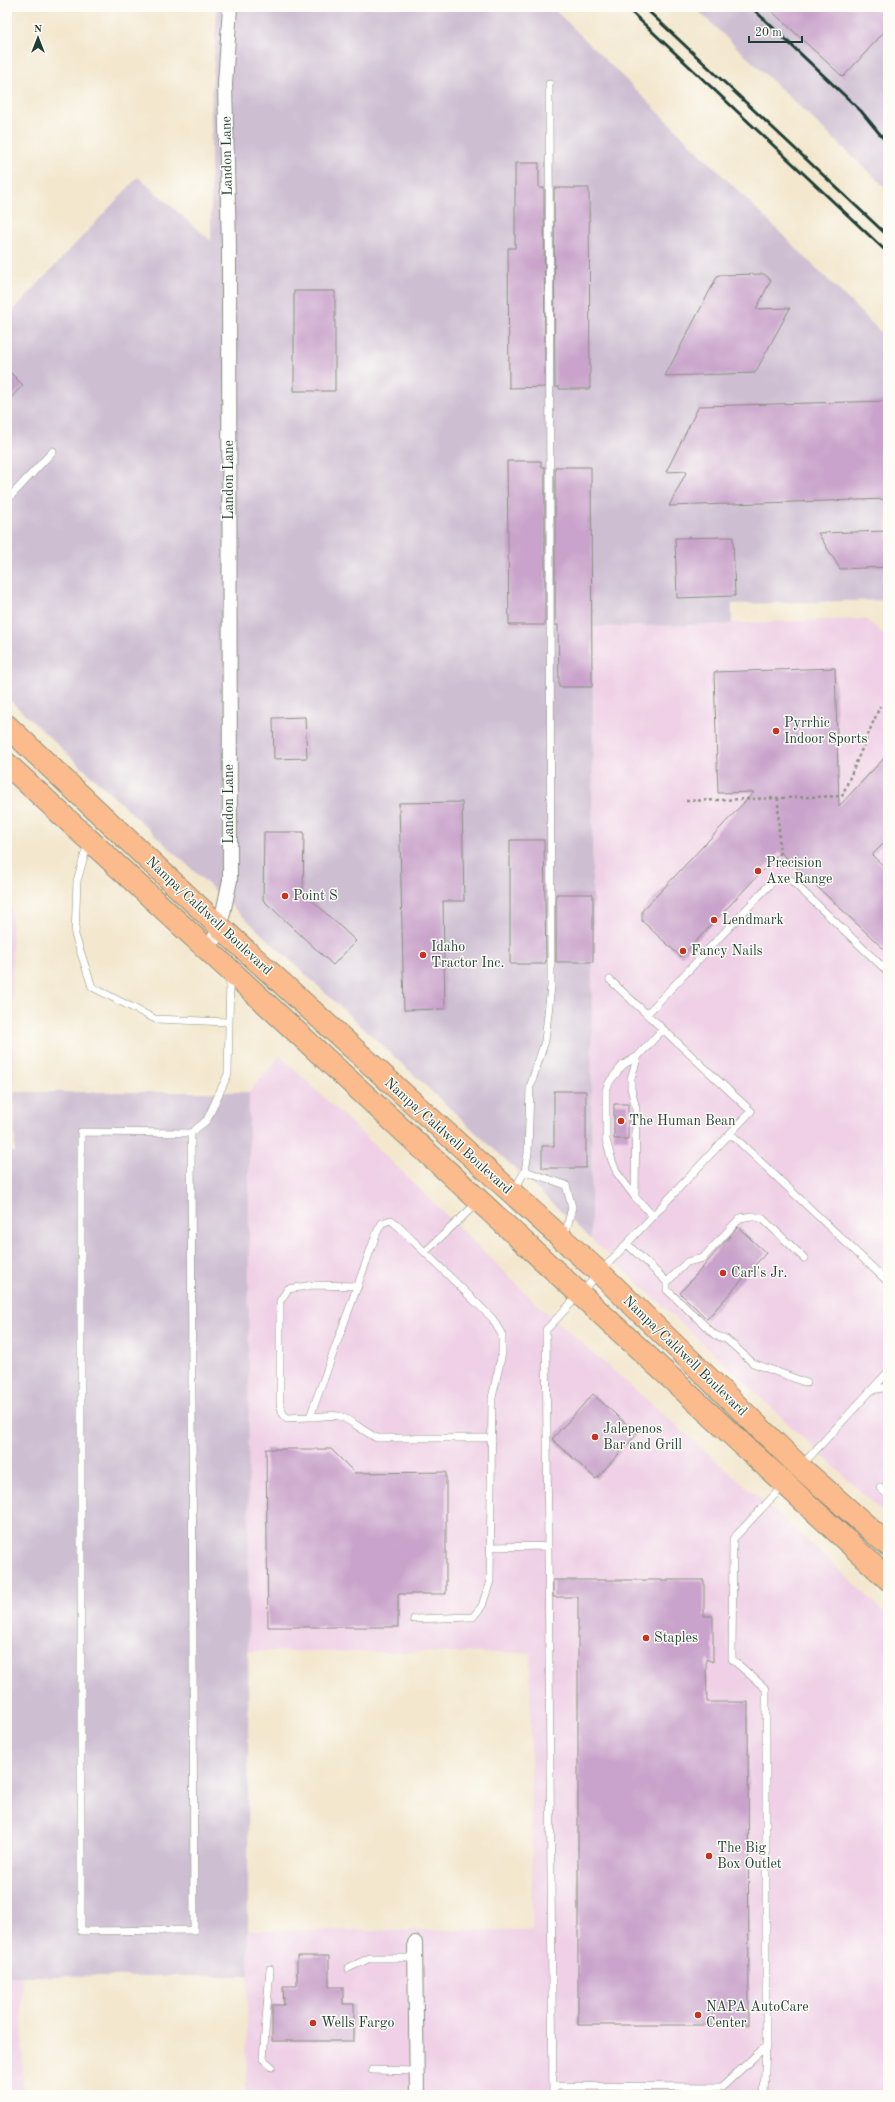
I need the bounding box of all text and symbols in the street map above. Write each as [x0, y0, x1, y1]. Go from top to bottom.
north arrow [18, 18, 58, 58]
scale bar [749, 18, 802, 44]
text: N [34, 24, 43, 35]
text: 20 m [755, 27, 782, 39]
street label: Landon Lane [219, 116, 235, 196]
street label: Landon Lane [222, 440, 236, 520]
place label: Pyrrhic Indoor Sports [784, 716, 868, 746]
marker: Pyrrhic Indoor Sports [771, 726, 781, 736]
street label: Landon Lane [222, 764, 236, 844]
street label: Nampa/Caldwell Boulevard [144, 854, 274, 978]
place label: Precision Axe Range [766, 856, 833, 886]
marker: Precision Axe Range [753, 866, 763, 876]
place label: Point S [293, 889, 338, 903]
marker: Point S [280, 891, 290, 901]
place label: Lendmark [722, 913, 784, 927]
marker: Lendmark [709, 915, 719, 925]
place label: Idaho Tractor Inc. [431, 940, 504, 970]
place label: Fancy Nails [691, 944, 763, 958]
marker: Fancy Nails [678, 946, 688, 956]
marker: Idaho Tractor Inc. [418, 950, 428, 960]
street label: Nampa/Caldwell Boulevard [382, 1075, 514, 1197]
place label: The Human Bean [629, 1114, 736, 1128]
marker: The Human Bean [616, 1116, 626, 1126]
place label: Carl's Jr. [731, 1266, 787, 1280]
marker: Carl's Jr. [718, 1268, 728, 1278]
street label: Nampa/Caldwell Boulevard [620, 1293, 750, 1419]
place label: Jalepenos Bar and Grill [603, 1422, 682, 1452]
marker: Jalepenos Bar and Grill [590, 1432, 600, 1442]
place label: Staples [654, 1631, 698, 1645]
marker: Staples [641, 1633, 651, 1643]
place label: The Big Box Outlet [717, 1841, 782, 1871]
marker: The Big Box Outlet [704, 1851, 714, 1861]
place label: NAPA AutoCare Center [706, 2000, 809, 2030]
marker: NAPA AutoCare Center [693, 2010, 703, 2020]
place label: Wells Fargo [321, 2016, 394, 2030]
marker: Wells Fargo [308, 2018, 318, 2028]

